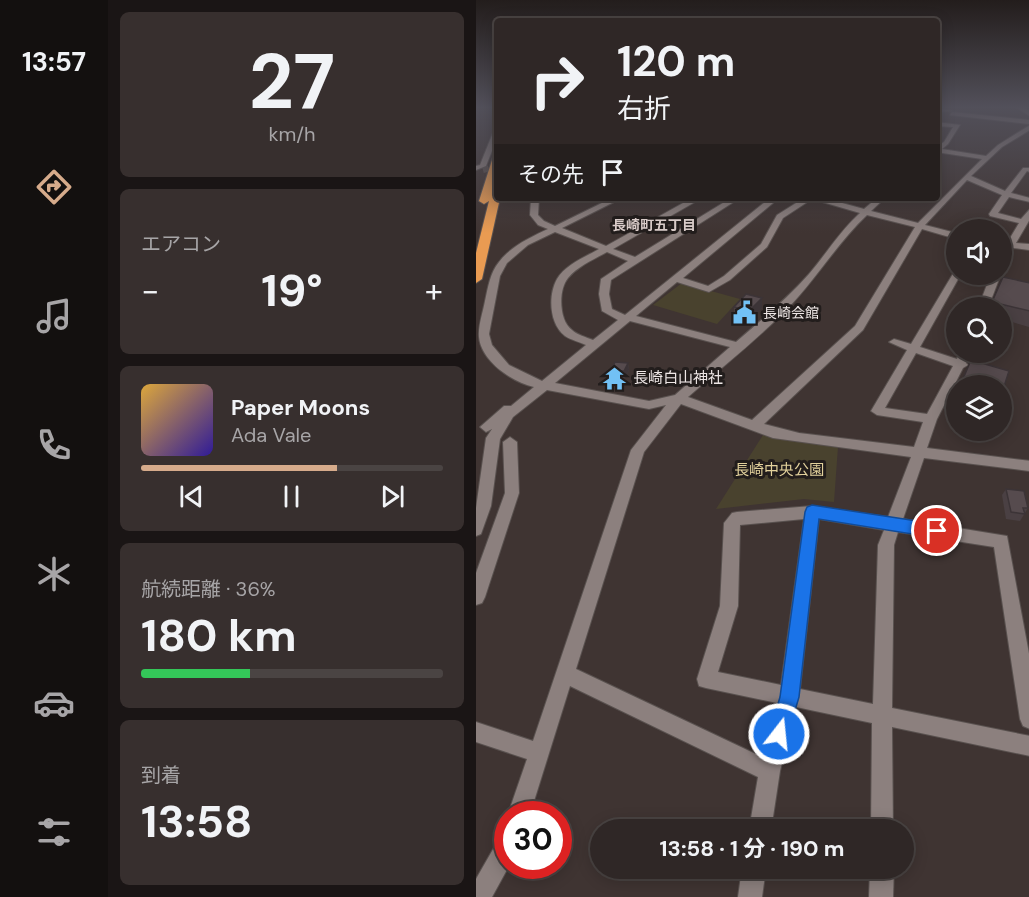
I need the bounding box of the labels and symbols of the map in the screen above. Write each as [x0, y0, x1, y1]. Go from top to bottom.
district label: 長崎町五丁目 [612, 216, 696, 234]
public building icon: 長崎会館 [732, 300, 758, 326]
place label: 長崎会館 [763, 304, 819, 322]
temple icon: 長崎白山神社 [602, 365, 628, 391]
place label: 長崎白山神社 [633, 368, 723, 388]
park label: 長崎中央公園 [734, 460, 824, 480]
pin [911, 505, 962, 556]
position arrow [747, 702, 811, 766]
speed limit sign: 30 [494, 801, 572, 879]

